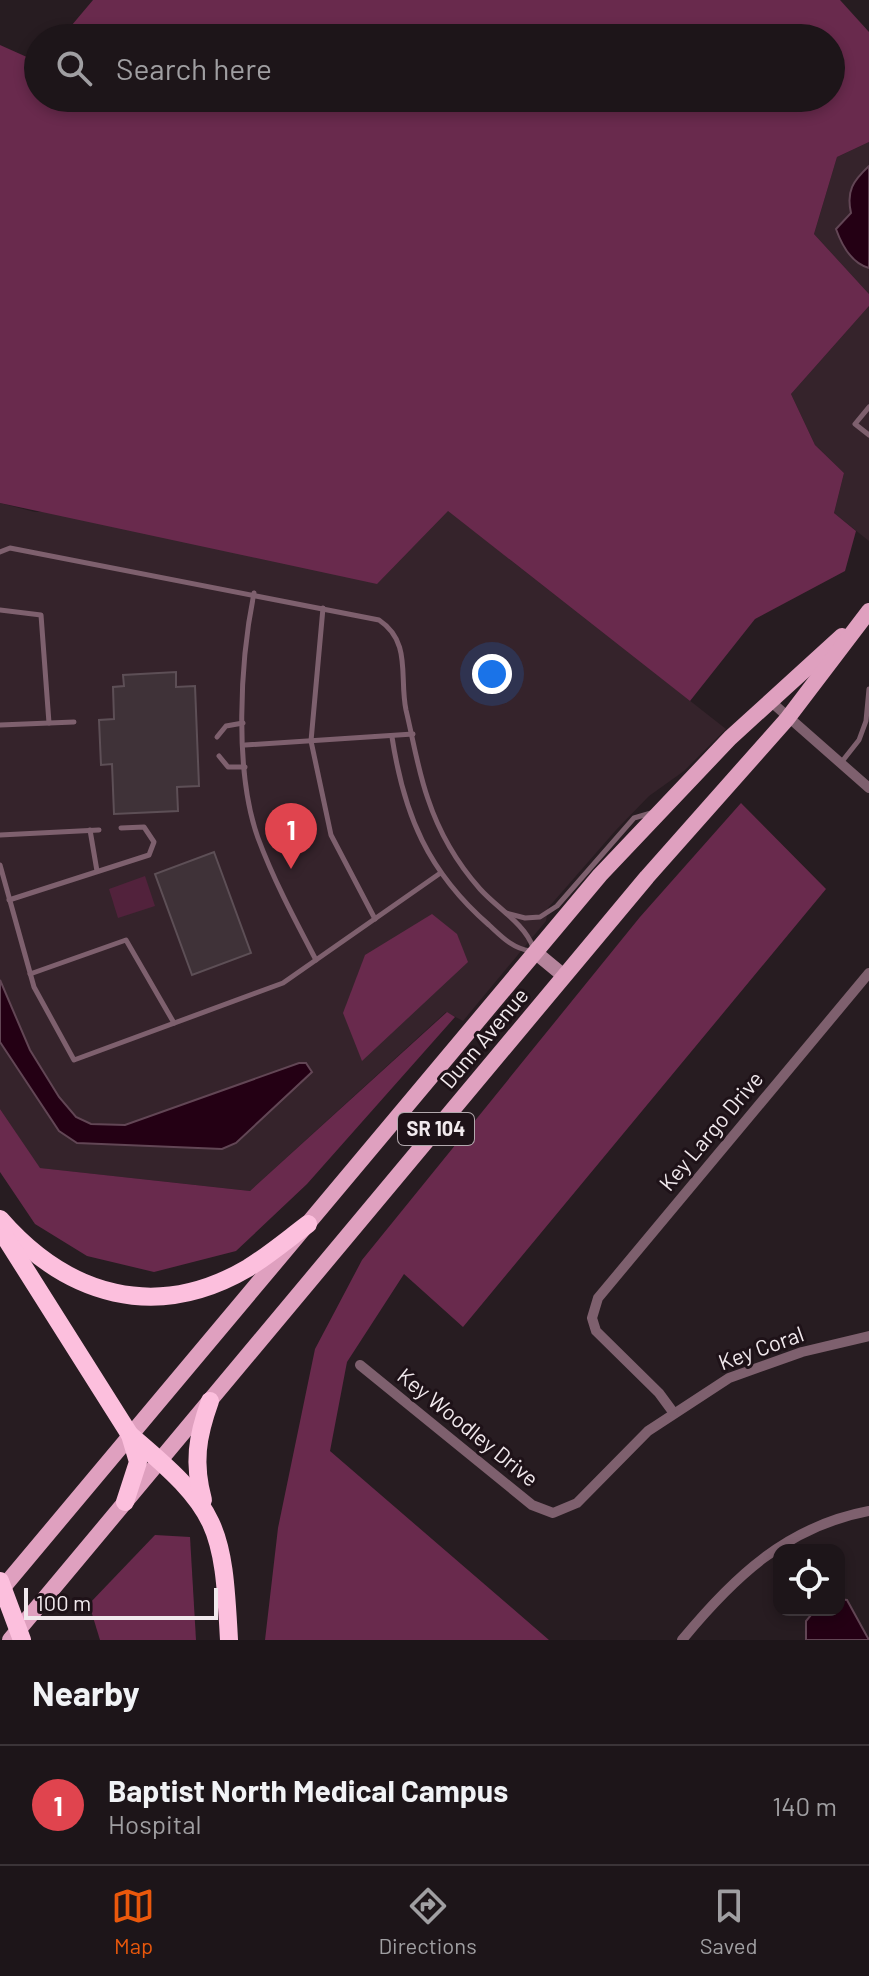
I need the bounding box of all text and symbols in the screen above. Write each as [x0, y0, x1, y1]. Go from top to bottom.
search box [24, 24, 845, 112]
icon: search [52, 46, 96, 90]
text: Search here [116, 50, 272, 86]
your location [472, 654, 512, 694]
pin: 1 [265, 803, 317, 869]
street label: Dunn Avenue [434, 982, 533, 1093]
street label: Key Largo Drive [653, 1065, 768, 1195]
road number: SR 104 [398, 1113, 474, 1145]
street label: Key Coral [715, 1320, 807, 1374]
street label: Key Woodley Drive [393, 1362, 544, 1491]
map controls [773, 1544, 845, 1616]
button: locate [773, 1544, 845, 1616]
scale bar [24, 1584, 218, 1620]
text: 100 m [36, 1589, 91, 1615]
text: Nearby [32, 1672, 140, 1713]
text: Baptist North Medical Campus [108, 1772, 508, 1808]
text: 1 [53, 1790, 63, 1821]
text: 140 m [772, 1790, 837, 1821]
text: Hospital [108, 1808, 201, 1839]
tab: Map [111, 1884, 155, 1958]
tab: Directions [378, 1884, 477, 1958]
tab: Saved [700, 1884, 757, 1958]

